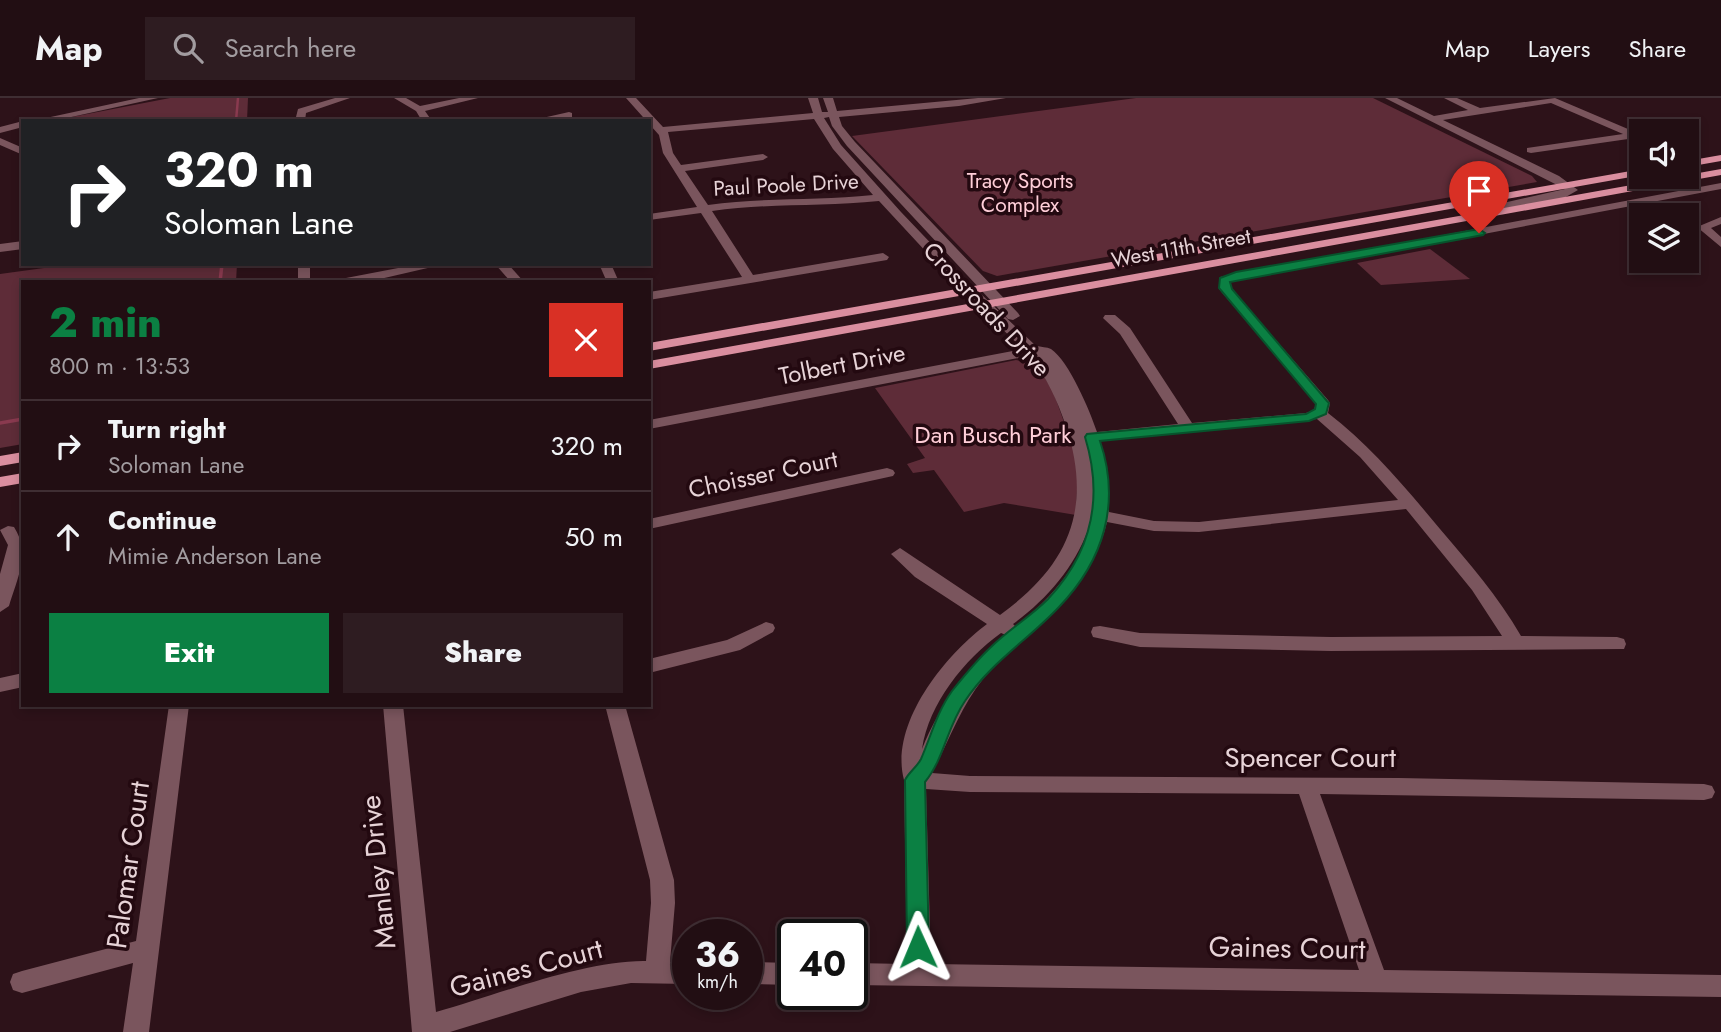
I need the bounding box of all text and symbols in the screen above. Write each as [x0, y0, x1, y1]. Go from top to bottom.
search box [145, 17, 635, 80]
text: Map [35, 25, 103, 72]
icon: search [169, 29, 207, 67]
text: Search here [225, 29, 356, 67]
text: Map [1445, 31, 1490, 66]
text: Layers [1528, 31, 1590, 66]
text: Share [1628, 31, 1686, 66]
map controls [1629, 119, 1699, 273]
button: sound [1629, 119, 1699, 189]
text: 320 m [164, 135, 314, 205]
icon: right [49, 147, 140, 238]
pin [1449, 161, 1509, 233]
street label: Paul Poole Drive [713, 166, 860, 204]
park label: Tracy Sports Complex [967, 166, 1073, 220]
icon: arrive [1460, 172, 1498, 210]
text: Soloman Lane [164, 200, 354, 246]
button: layers [1629, 203, 1699, 273]
street label: West 11th Street [1109, 221, 1253, 275]
street label: Crossroads Drive [915, 234, 1059, 384]
text: 2 min [49, 292, 162, 353]
button: close [549, 303, 623, 377]
street label: Tolbert Drive [776, 335, 908, 393]
text: 800 m · 13:53 [49, 349, 190, 383]
text: Turn right [108, 410, 226, 448]
park label: Dan Busch Park [914, 417, 1072, 452]
icon: right [49, 427, 87, 465]
text: 320 m [550, 427, 623, 465]
street label: Choisser Court [685, 441, 841, 507]
text: Soloman Lane [108, 448, 244, 482]
text: Continue [108, 501, 217, 539]
icon: ahead [49, 518, 87, 556]
text: 50 m [565, 518, 623, 556]
text: Mimie Anderson Lane [108, 539, 322, 573]
button: Exit [49, 613, 329, 693]
button: Share [343, 613, 623, 693]
street label: Spencer Court [1224, 737, 1396, 778]
street label: Palomar Court [96, 778, 160, 951]
street label: Manley Drive [350, 793, 406, 951]
position arrow [881, 910, 955, 984]
speed limit sign: 40 [777, 919, 868, 1010]
street label: Gaines Court [1208, 926, 1366, 970]
street label: Gaines Court [445, 928, 607, 1008]
text: 36 [695, 930, 740, 980]
text: km/h [697, 969, 738, 995]

